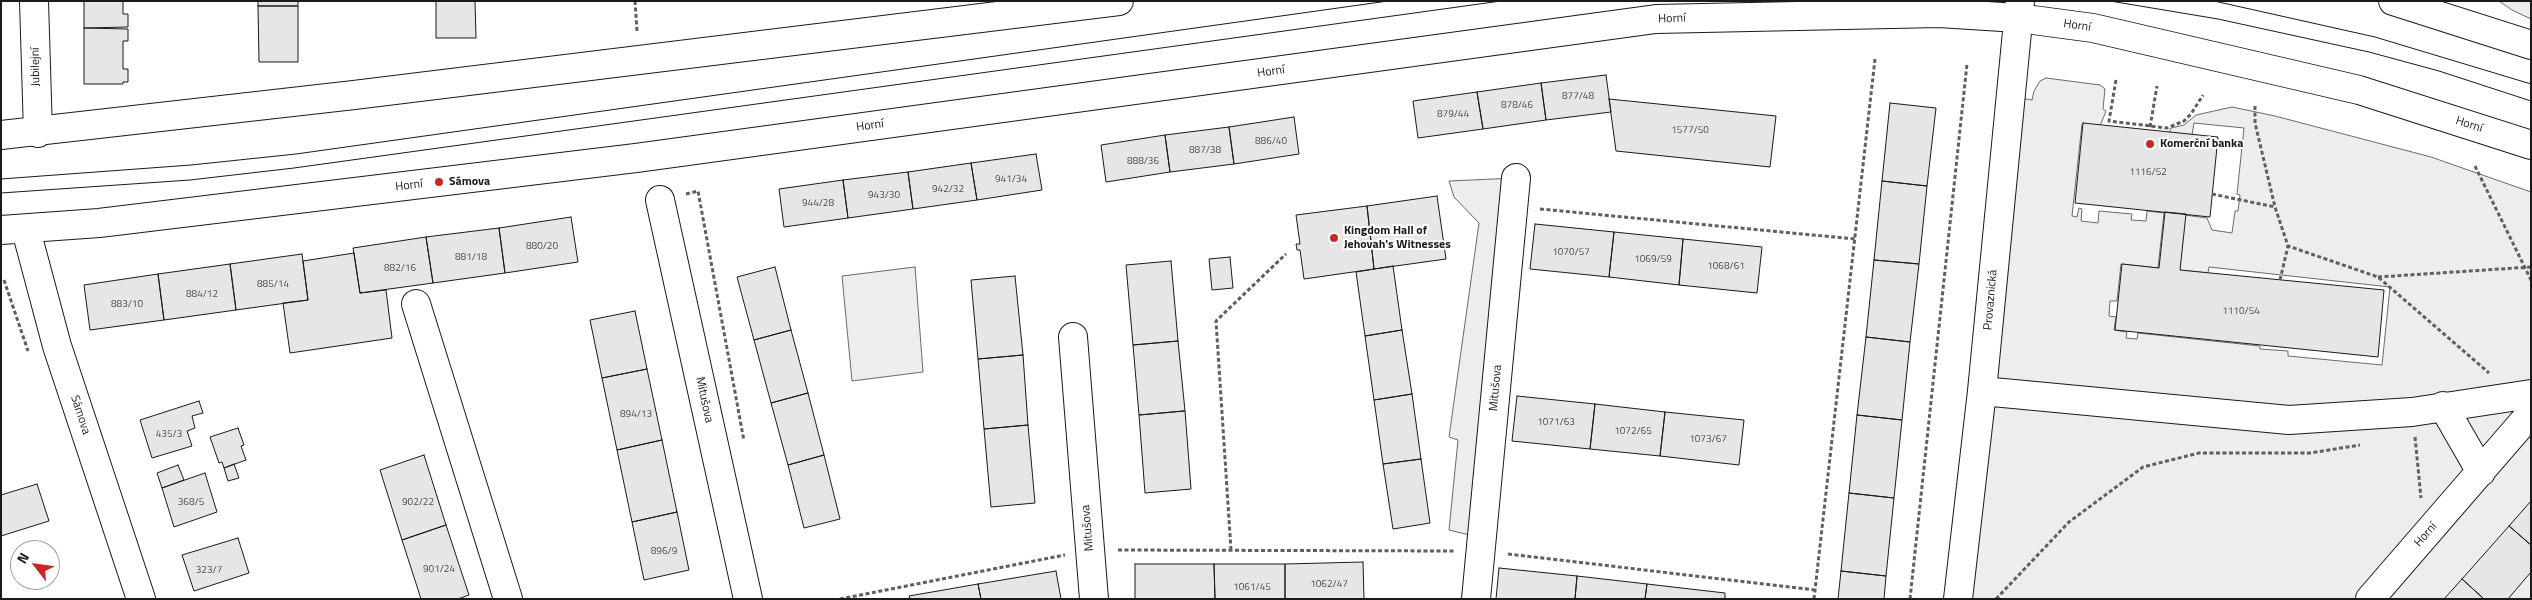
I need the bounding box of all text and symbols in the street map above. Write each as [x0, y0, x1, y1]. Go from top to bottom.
street label: Horní [1658, 11, 1686, 27]
street label: Horní [2062, 17, 2092, 35]
street label: Jubilejní [28, 47, 44, 87]
street label: Horní [1256, 63, 1286, 81]
house number: 877/48 [1562, 91, 1594, 103]
house number: 878/46 [1501, 100, 1533, 112]
house number: 879/44 [1437, 109, 1469, 121]
street label: Horní [2454, 114, 2484, 136]
street label: Horní [855, 117, 885, 135]
house number: 1577/50 [1671, 125, 1709, 137]
house number: 886/40 [1255, 136, 1287, 148]
place label: Komerční banka [2160, 137, 2243, 151]
marker: Komerční banka [2144, 138, 2156, 150]
house number: 887/38 [1189, 145, 1221, 157]
house number: 888/36 [1127, 156, 1159, 168]
house number: 1116/52 [2129, 167, 2167, 179]
house number: 941/34 [995, 174, 1027, 186]
place label: Sámova [449, 175, 490, 189]
marker: Sámova [433, 176, 445, 188]
street label: Horní [394, 177, 424, 195]
house number: 942/32 [932, 184, 964, 196]
house number: 943/30 [868, 190, 900, 202]
house number: 944/28 [802, 198, 834, 210]
place label: Kingdom Hall of Jehovah's Witnesses [1344, 224, 1451, 252]
marker: Kingdom Hall of Jehovah's Witnesses [1328, 232, 1340, 244]
house number: 880/20 [526, 241, 558, 253]
house number: 1070/57 [1552, 247, 1590, 259]
house number: 881/18 [455, 252, 487, 264]
house number: 1069/59 [1634, 254, 1672, 266]
house number: 1068/61 [1707, 261, 1745, 273]
house number: 882/16 [384, 263, 416, 275]
street label: Provaznická [1981, 269, 2001, 331]
house number: 885/14 [257, 279, 289, 291]
house number: 884/12 [186, 289, 218, 301]
house number: 883/10 [111, 299, 143, 311]
house number: 1110/54 [2222, 306, 2260, 318]
street label: Mitušova [1487, 364, 1505, 412]
street label: Mitušova [692, 376, 716, 424]
street label: Sámova [67, 394, 93, 436]
house number: 894/13 [620, 409, 652, 421]
house number: 1071/63 [1537, 417, 1575, 429]
house number: 1072/65 [1614, 426, 1652, 438]
house number: 435/3 [156, 429, 182, 441]
house number: 1073/67 [1689, 434, 1727, 446]
house number: 368/5 [178, 497, 204, 509]
house number: 902/22 [402, 497, 434, 509]
street label: Mitušova [1079, 504, 1097, 552]
street label: Horní [2412, 520, 2440, 550]
north arrow [10, 540, 60, 590]
house number: 896/9 [651, 546, 677, 558]
text: N [11, 548, 34, 567]
house number: 901/24 [423, 564, 455, 576]
house number: 323/7 [196, 565, 222, 577]
house number: 1062/47 [1310, 579, 1348, 591]
house number: 1061/45 [1233, 582, 1271, 594]

